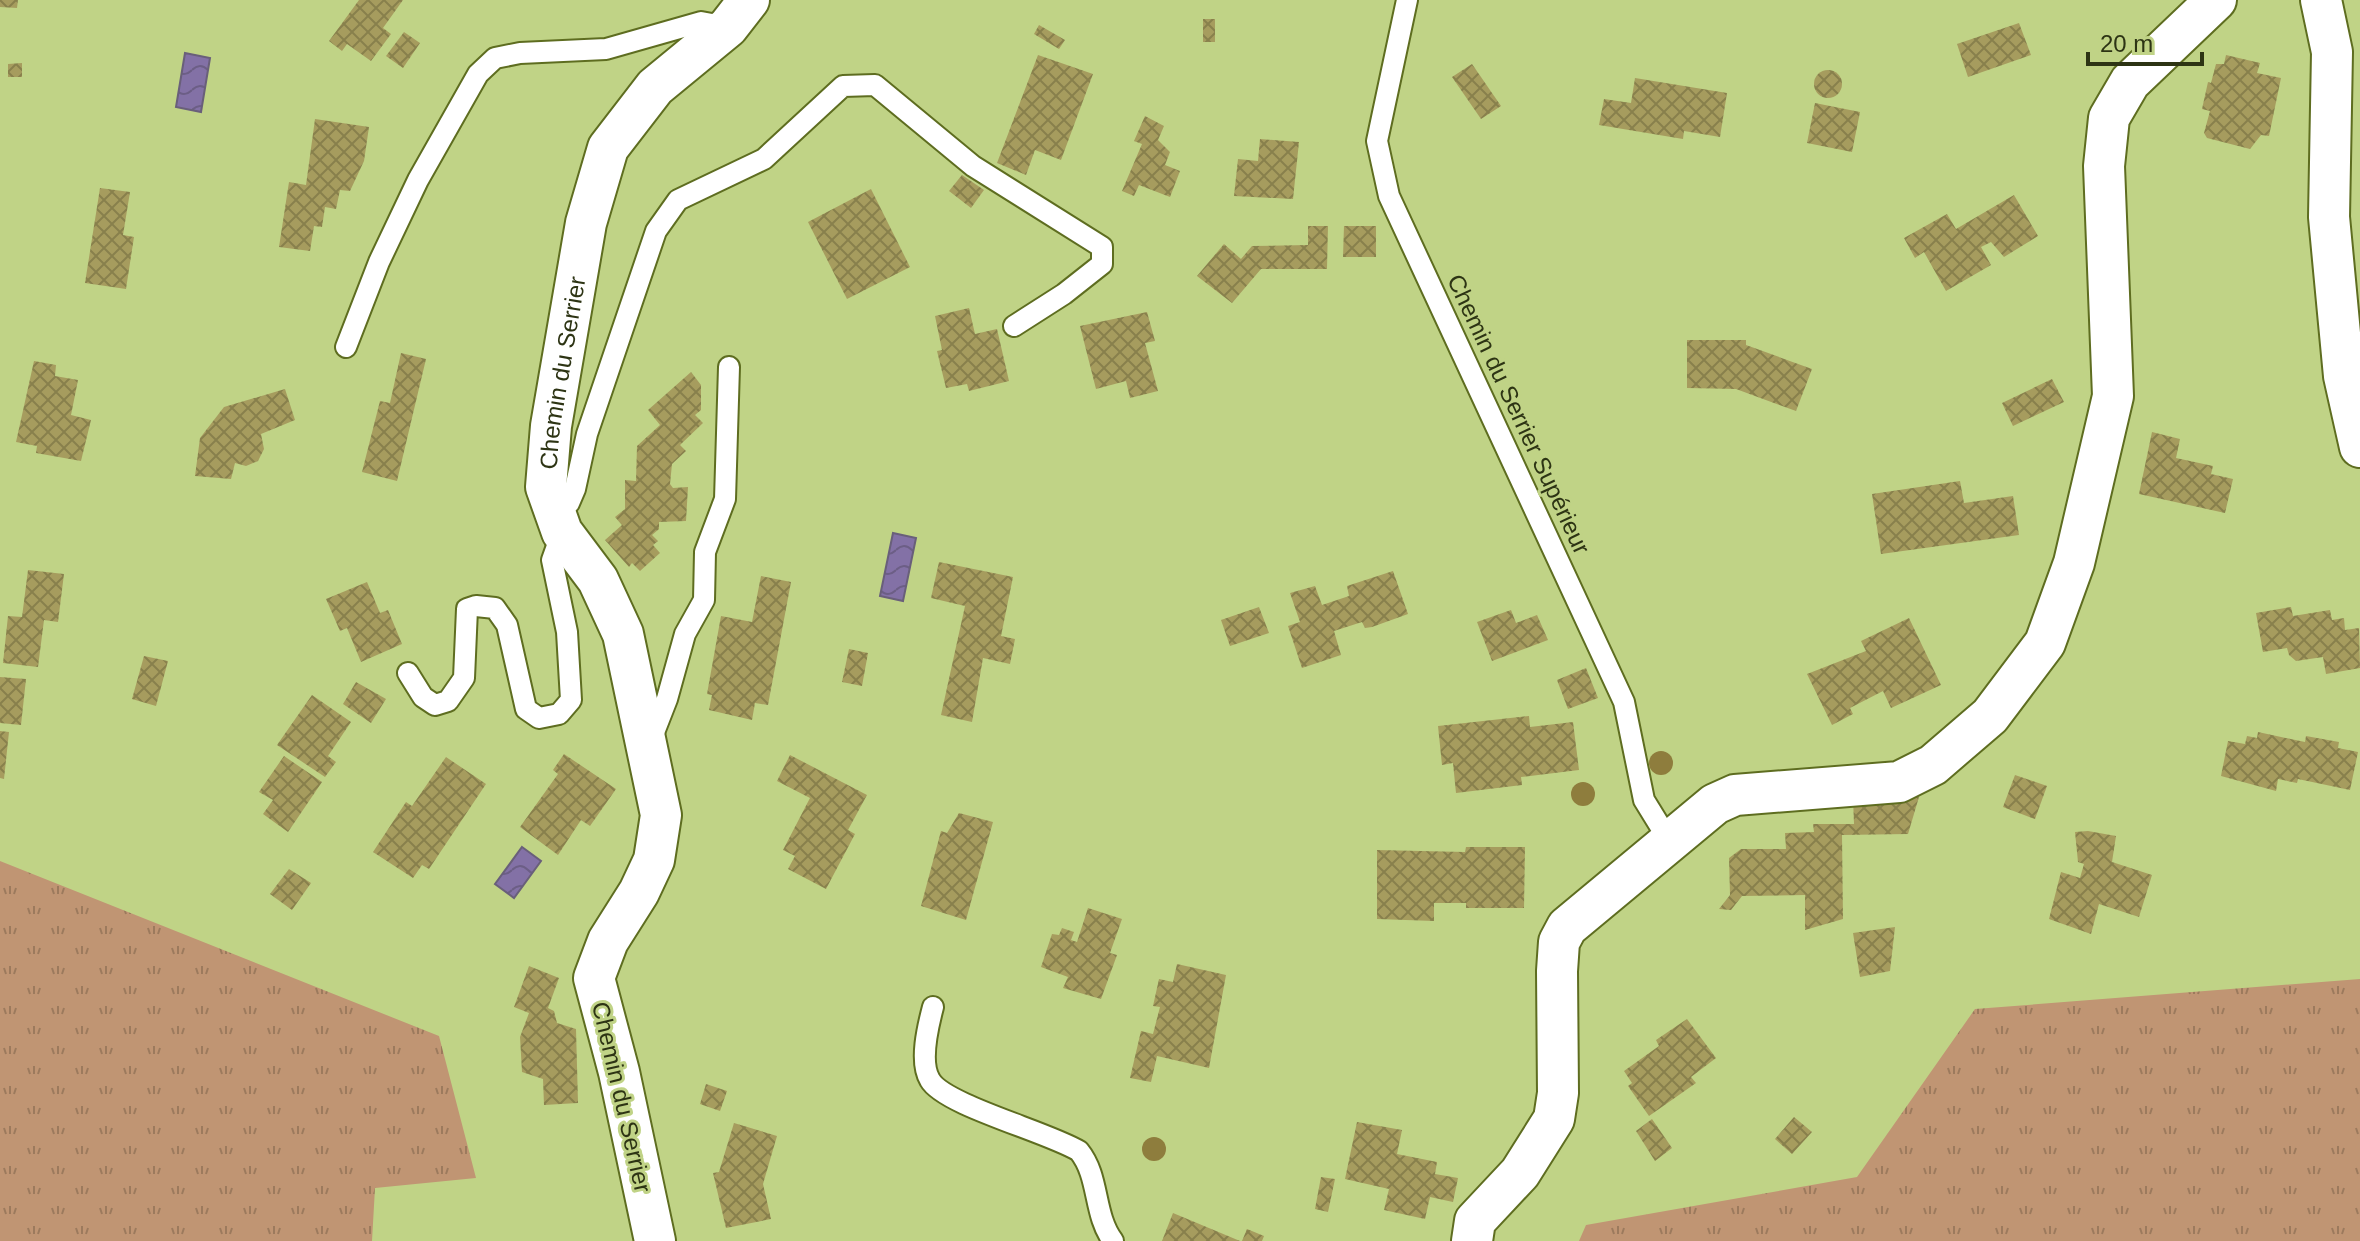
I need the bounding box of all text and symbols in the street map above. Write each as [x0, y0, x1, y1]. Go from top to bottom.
scale bar [2088, 16, 2202, 66]
text: 20 m [2100, 30, 2153, 57]
street label: Chemin du Serrier Supérieur [1442, 270, 1596, 558]
street label: Chemin du Serrier [534, 274, 590, 470]
street label: Chemin du Serrier [587, 999, 657, 1195]

